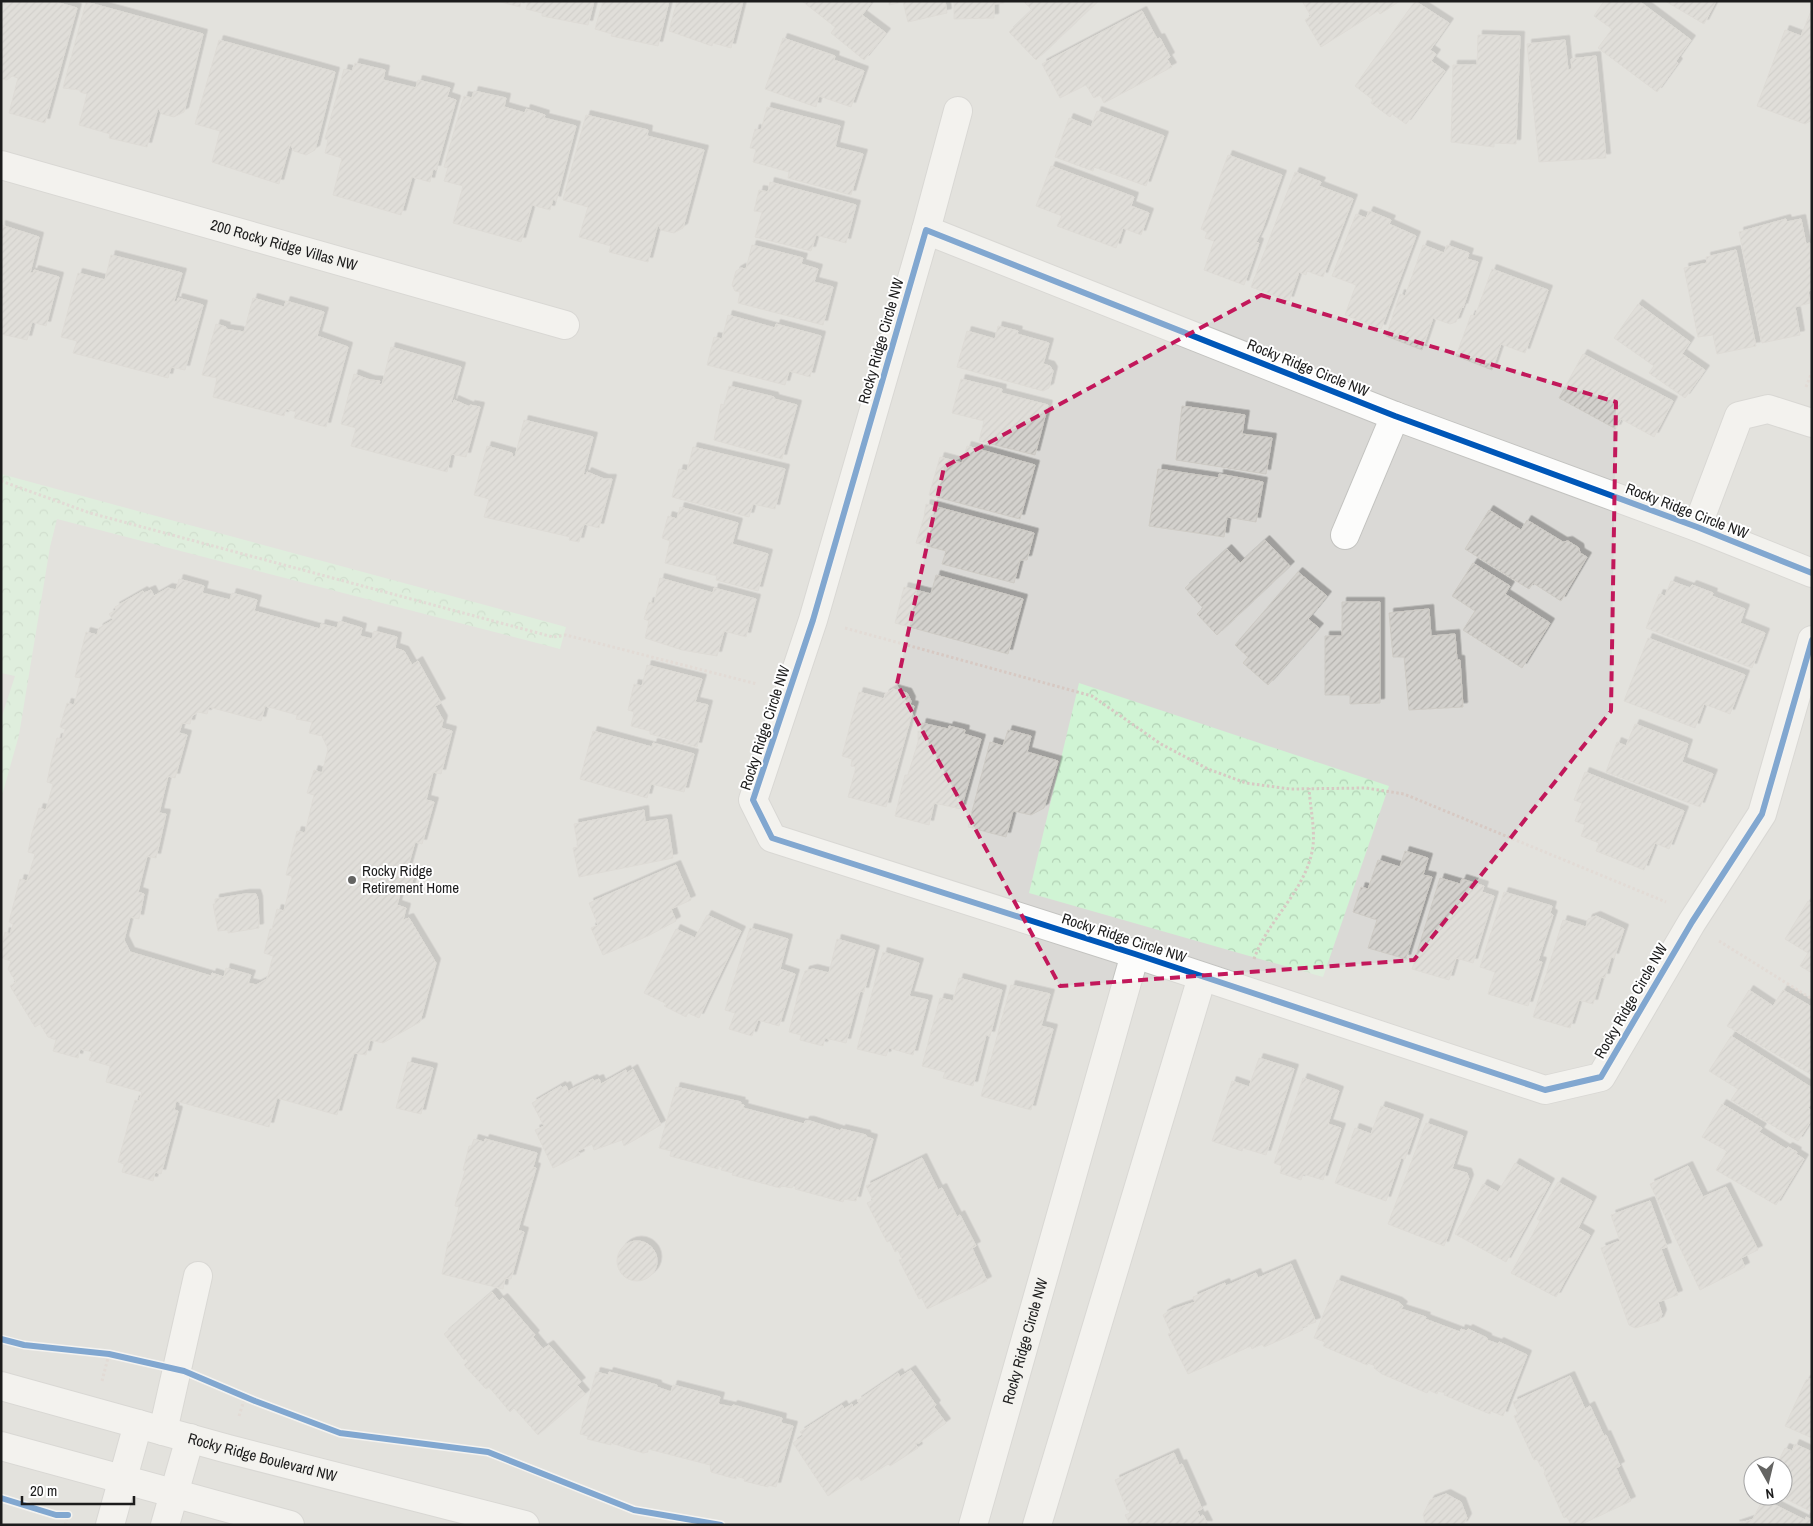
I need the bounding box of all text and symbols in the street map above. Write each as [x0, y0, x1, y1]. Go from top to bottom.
street label: 200 Rocky Ridge Villas NW [208, 214, 360, 276]
street label: Rocky Ridge Circle NW [853, 275, 909, 406]
street label: Rocky Ridge Circle NW [1244, 333, 1373, 402]
street label: Rocky Ridge Circle NW [1623, 477, 1752, 544]
street label: Rocky Ridge Circle NW [734, 662, 795, 793]
place label: Rocky Ridge Retirement Home [362, 860, 459, 898]
marker: Rocky Ridge Retirement Home [346, 874, 358, 886]
street label: Rocky Ridge Circle NW [1059, 907, 1190, 968]
street label: Rocky Ridge Circle NW [1589, 939, 1672, 1062]
street label: Rocky Ridge Circle NW [997, 1275, 1053, 1407]
street label: Rocky Ridge Boulevard NW [186, 1427, 340, 1487]
north arrow [1743, 1456, 1793, 1506]
scale bar [22, 1474, 135, 1506]
text: 20 m [30, 1480, 57, 1501]
text: N [1764, 1484, 1775, 1503]

